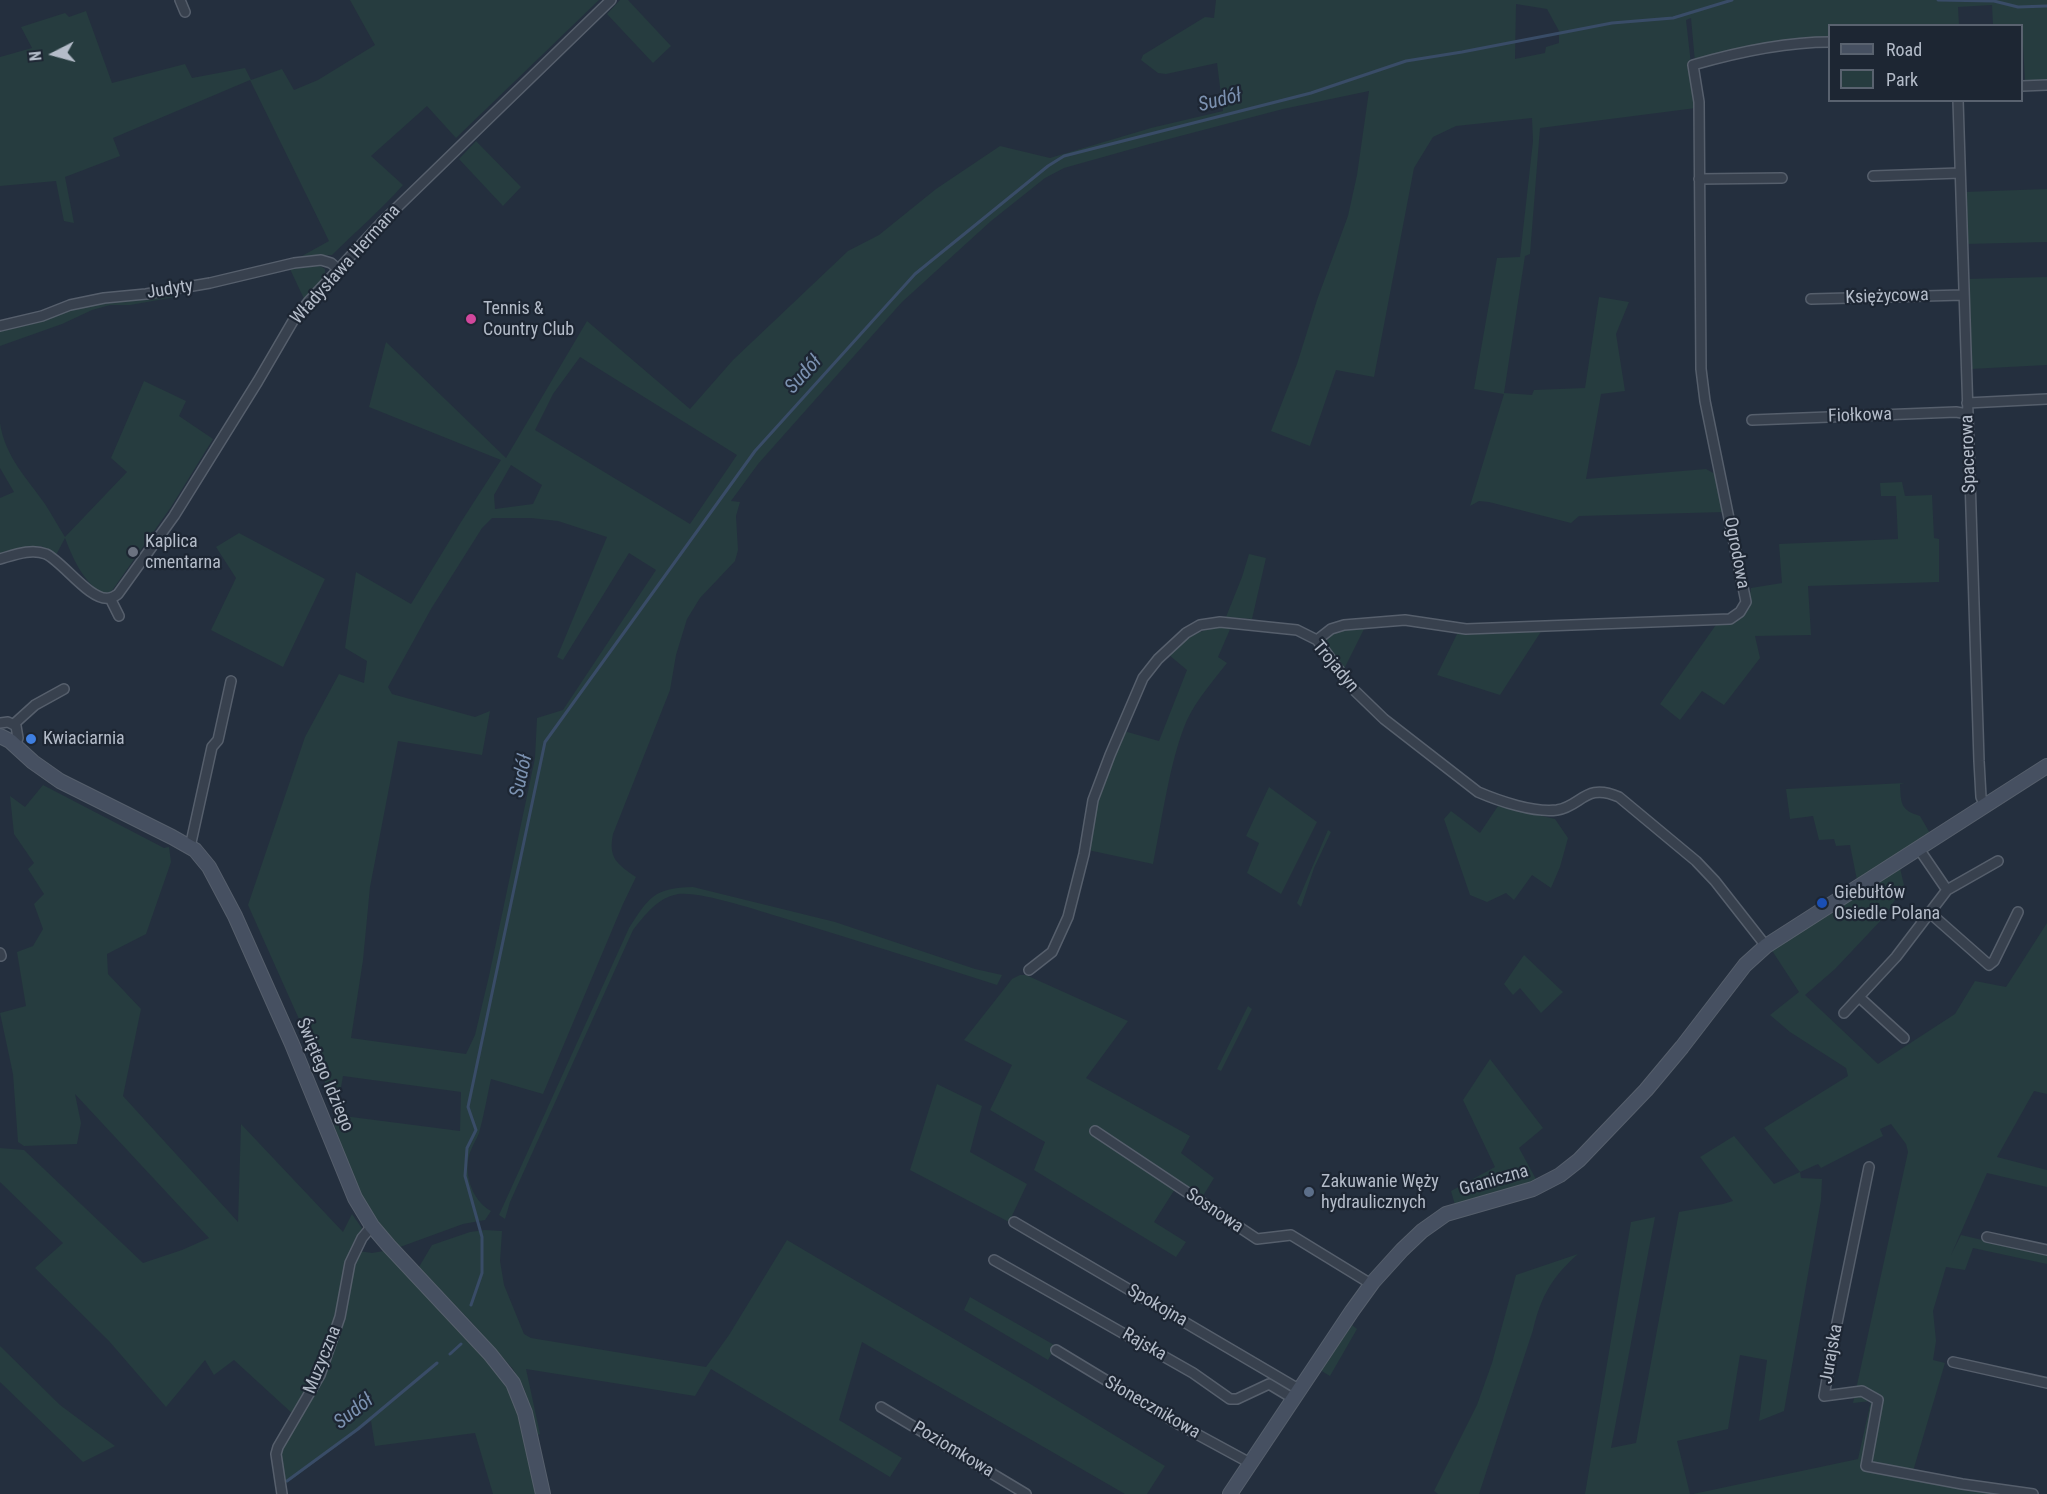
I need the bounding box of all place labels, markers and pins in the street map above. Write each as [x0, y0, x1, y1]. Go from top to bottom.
place label: Tennis & Country Club [483, 298, 574, 340]
marker: Tennis & Country Club [464, 312, 478, 326]
place label: Kaplica cmentarna [145, 531, 221, 574]
marker: Kaplica cmentarna [126, 545, 140, 559]
place label: Kwiaciarnia [43, 728, 125, 750]
marker: Kwiaciarnia [24, 732, 38, 746]
place label: Giebułtów Osiedle Polana [1834, 882, 1940, 924]
marker: Giebułtów Osiedle Polana [1815, 896, 1829, 910]
place label: Zakuwanie Węży hydraulicznych [1321, 1171, 1439, 1214]
marker: Zakuwanie Węży hydraulicznych [1302, 1185, 1316, 1199]

